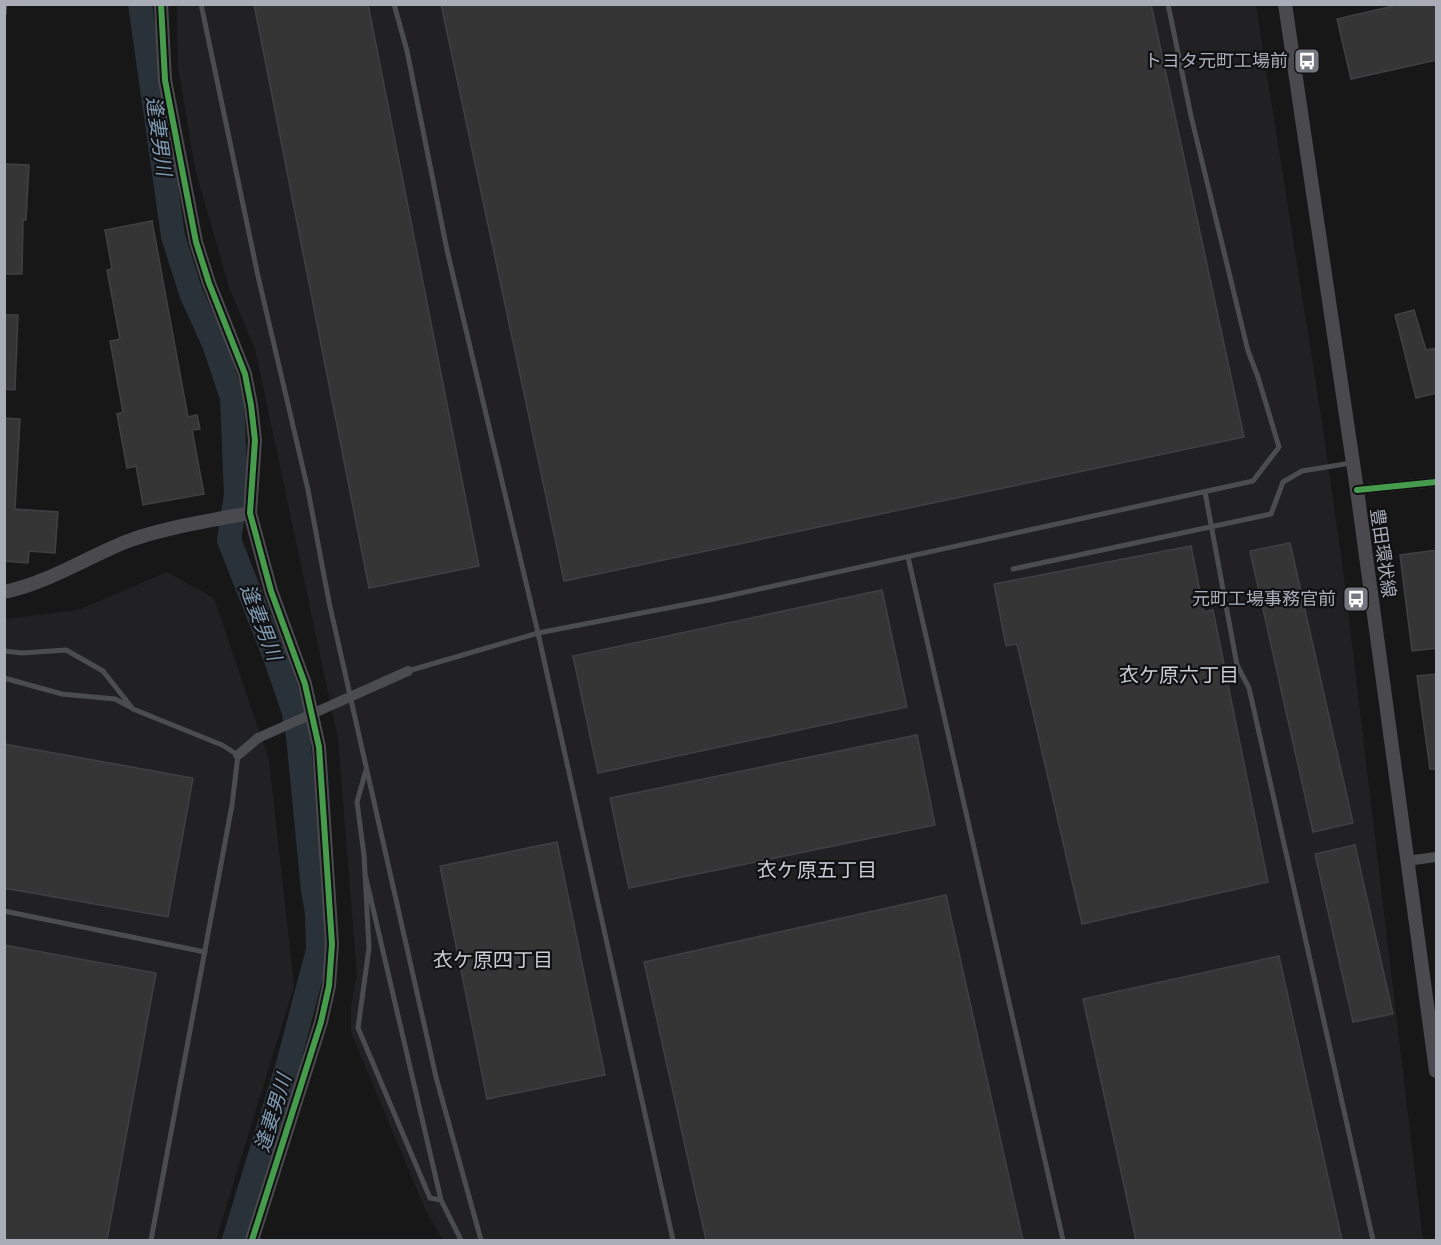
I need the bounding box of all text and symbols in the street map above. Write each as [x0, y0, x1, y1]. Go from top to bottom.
bus stop icon: トヨタ元町工場前 [1292, 46, 1322, 76]
place label: トヨタ元町工場前 [1144, 49, 1288, 71]
water label: 逢妻男川 [143, 95, 178, 179]
street label: 豊田環状線 [1367, 507, 1401, 599]
water label: 逢妻男川 [236, 580, 288, 665]
bus stop icon: 元町工場事務官前 [1341, 584, 1371, 614]
place label: 元町工場事務官前 [1192, 587, 1336, 609]
district label: 衣ケ原六丁目 [1119, 662, 1239, 686]
district label: 衣ケ原五丁目 [757, 857, 877, 881]
district label: 衣ケ原四丁目 [433, 947, 553, 971]
water label: 逢妻男川 [249, 1069, 296, 1154]

